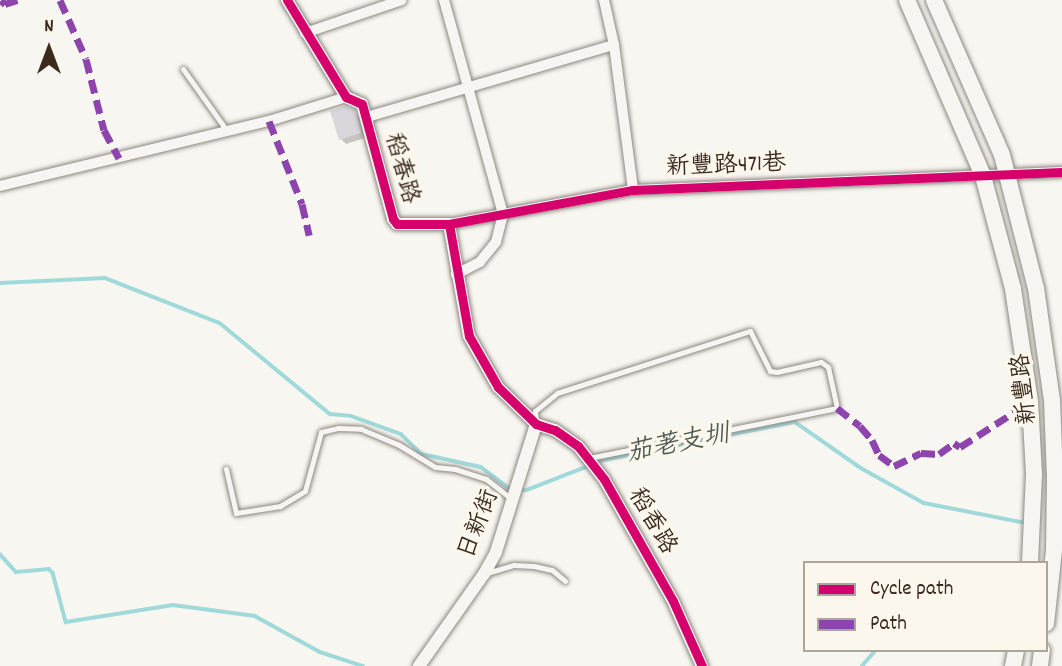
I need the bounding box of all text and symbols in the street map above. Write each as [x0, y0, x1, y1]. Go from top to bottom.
north arrow [14, 14, 84, 84]
text: N [44, 14, 54, 41]
street label: 稻春路 [377, 130, 423, 208]
street label: 新豐路471巷 [665, 151, 787, 183]
street label: 新豐路 [1008, 352, 1044, 426]
water label: 茄荖支圳 [624, 420, 732, 470]
street label: 稻香路 [621, 484, 681, 560]
street label: 日新街 [454, 486, 506, 564]
legend [803, 561, 1048, 652]
text: Cycle path [870, 575, 953, 605]
text: Path [870, 610, 907, 640]

